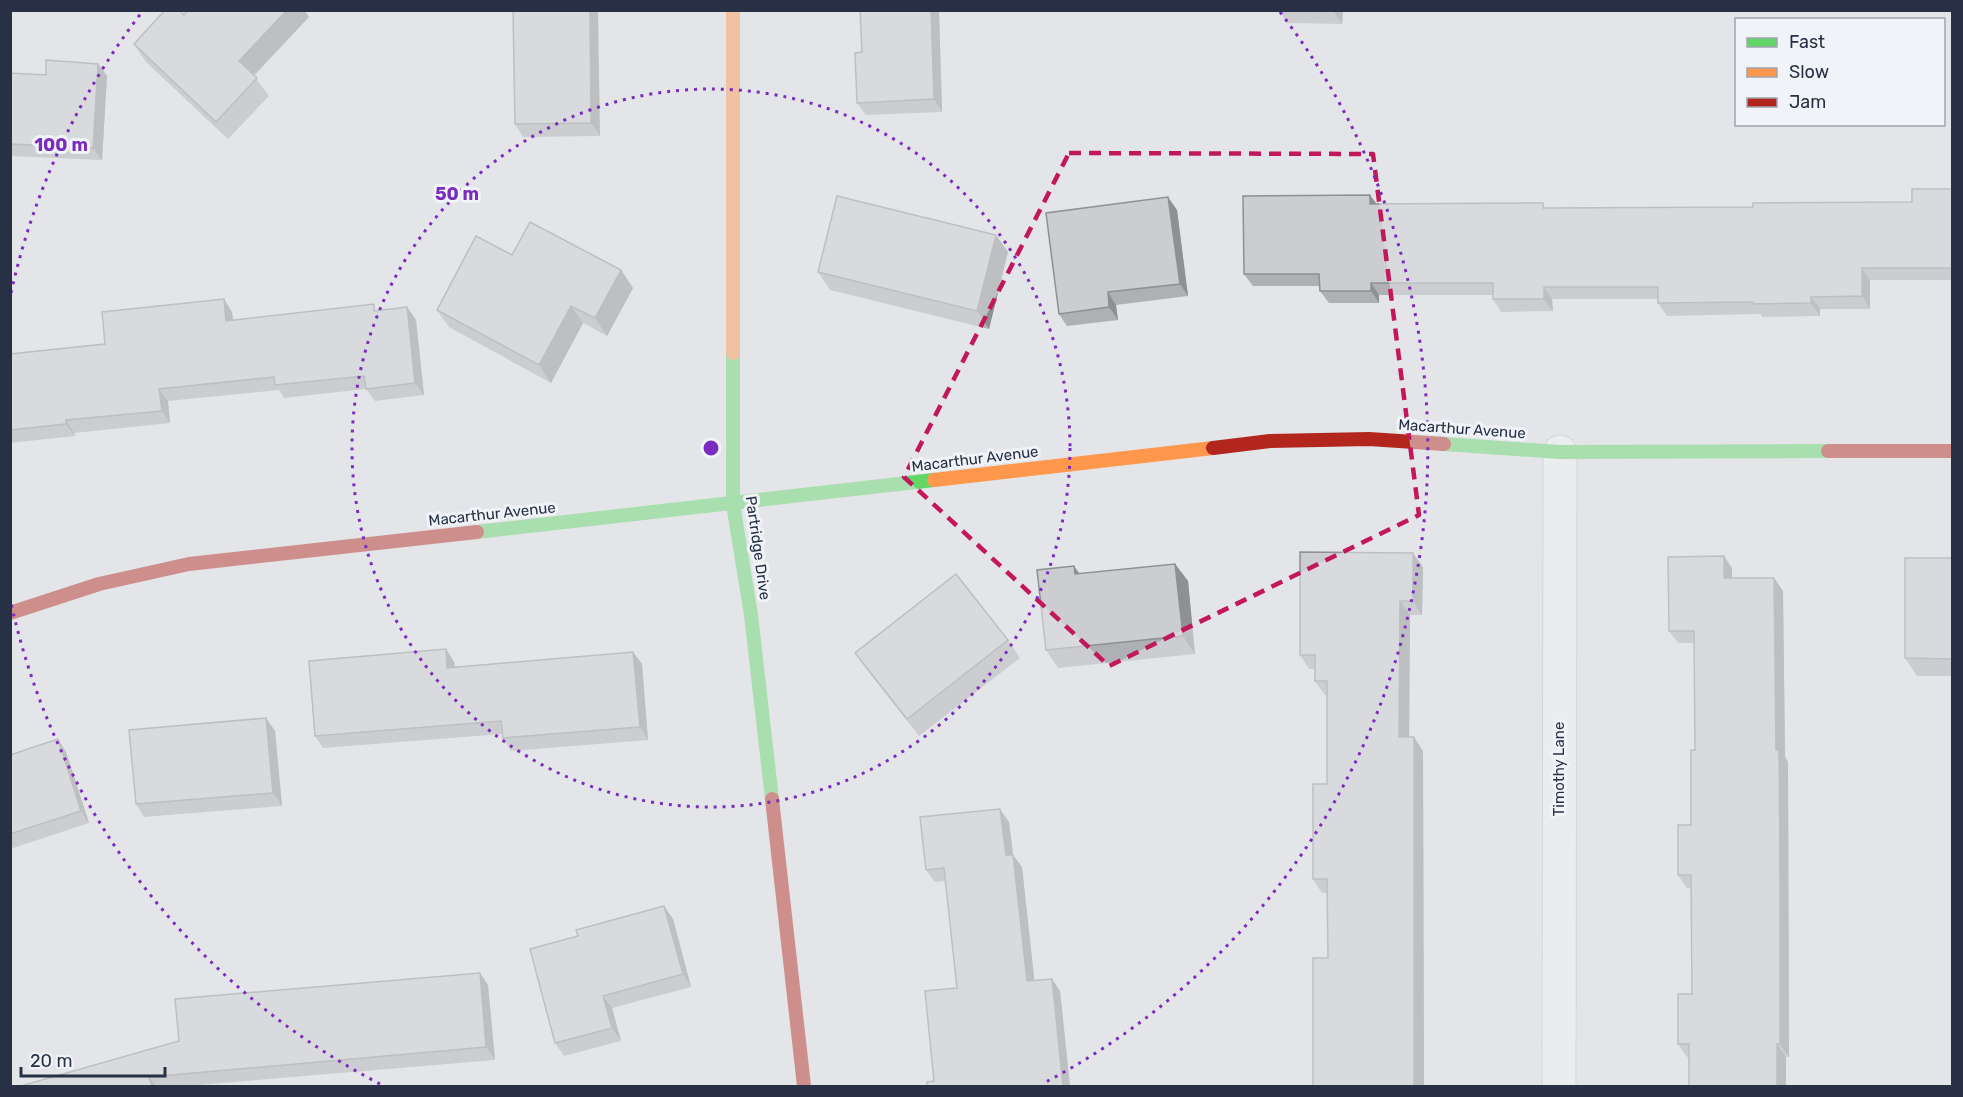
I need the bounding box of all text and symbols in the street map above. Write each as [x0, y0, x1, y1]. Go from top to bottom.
legend [1735, 18, 1945, 126]
text: Fast [1789, 31, 1825, 53]
text: Slow [1789, 61, 1829, 83]
text: Jam [1789, 91, 1826, 113]
text: 100 m [34, 134, 88, 156]
text: 50 m [435, 183, 479, 205]
street label: Macarthur Avenue [1398, 416, 1526, 442]
centre of rings [701, 438, 721, 458]
street label: Macarthur Avenue [911, 442, 1039, 476]
street label: Partridge Drive [742, 495, 774, 601]
street label: Macarthur Avenue [428, 498, 556, 530]
street label: Timothy Lane [1550, 722, 1568, 816]
scale bar [21, 1040, 165, 1078]
text: 20 m [30, 1050, 72, 1072]

